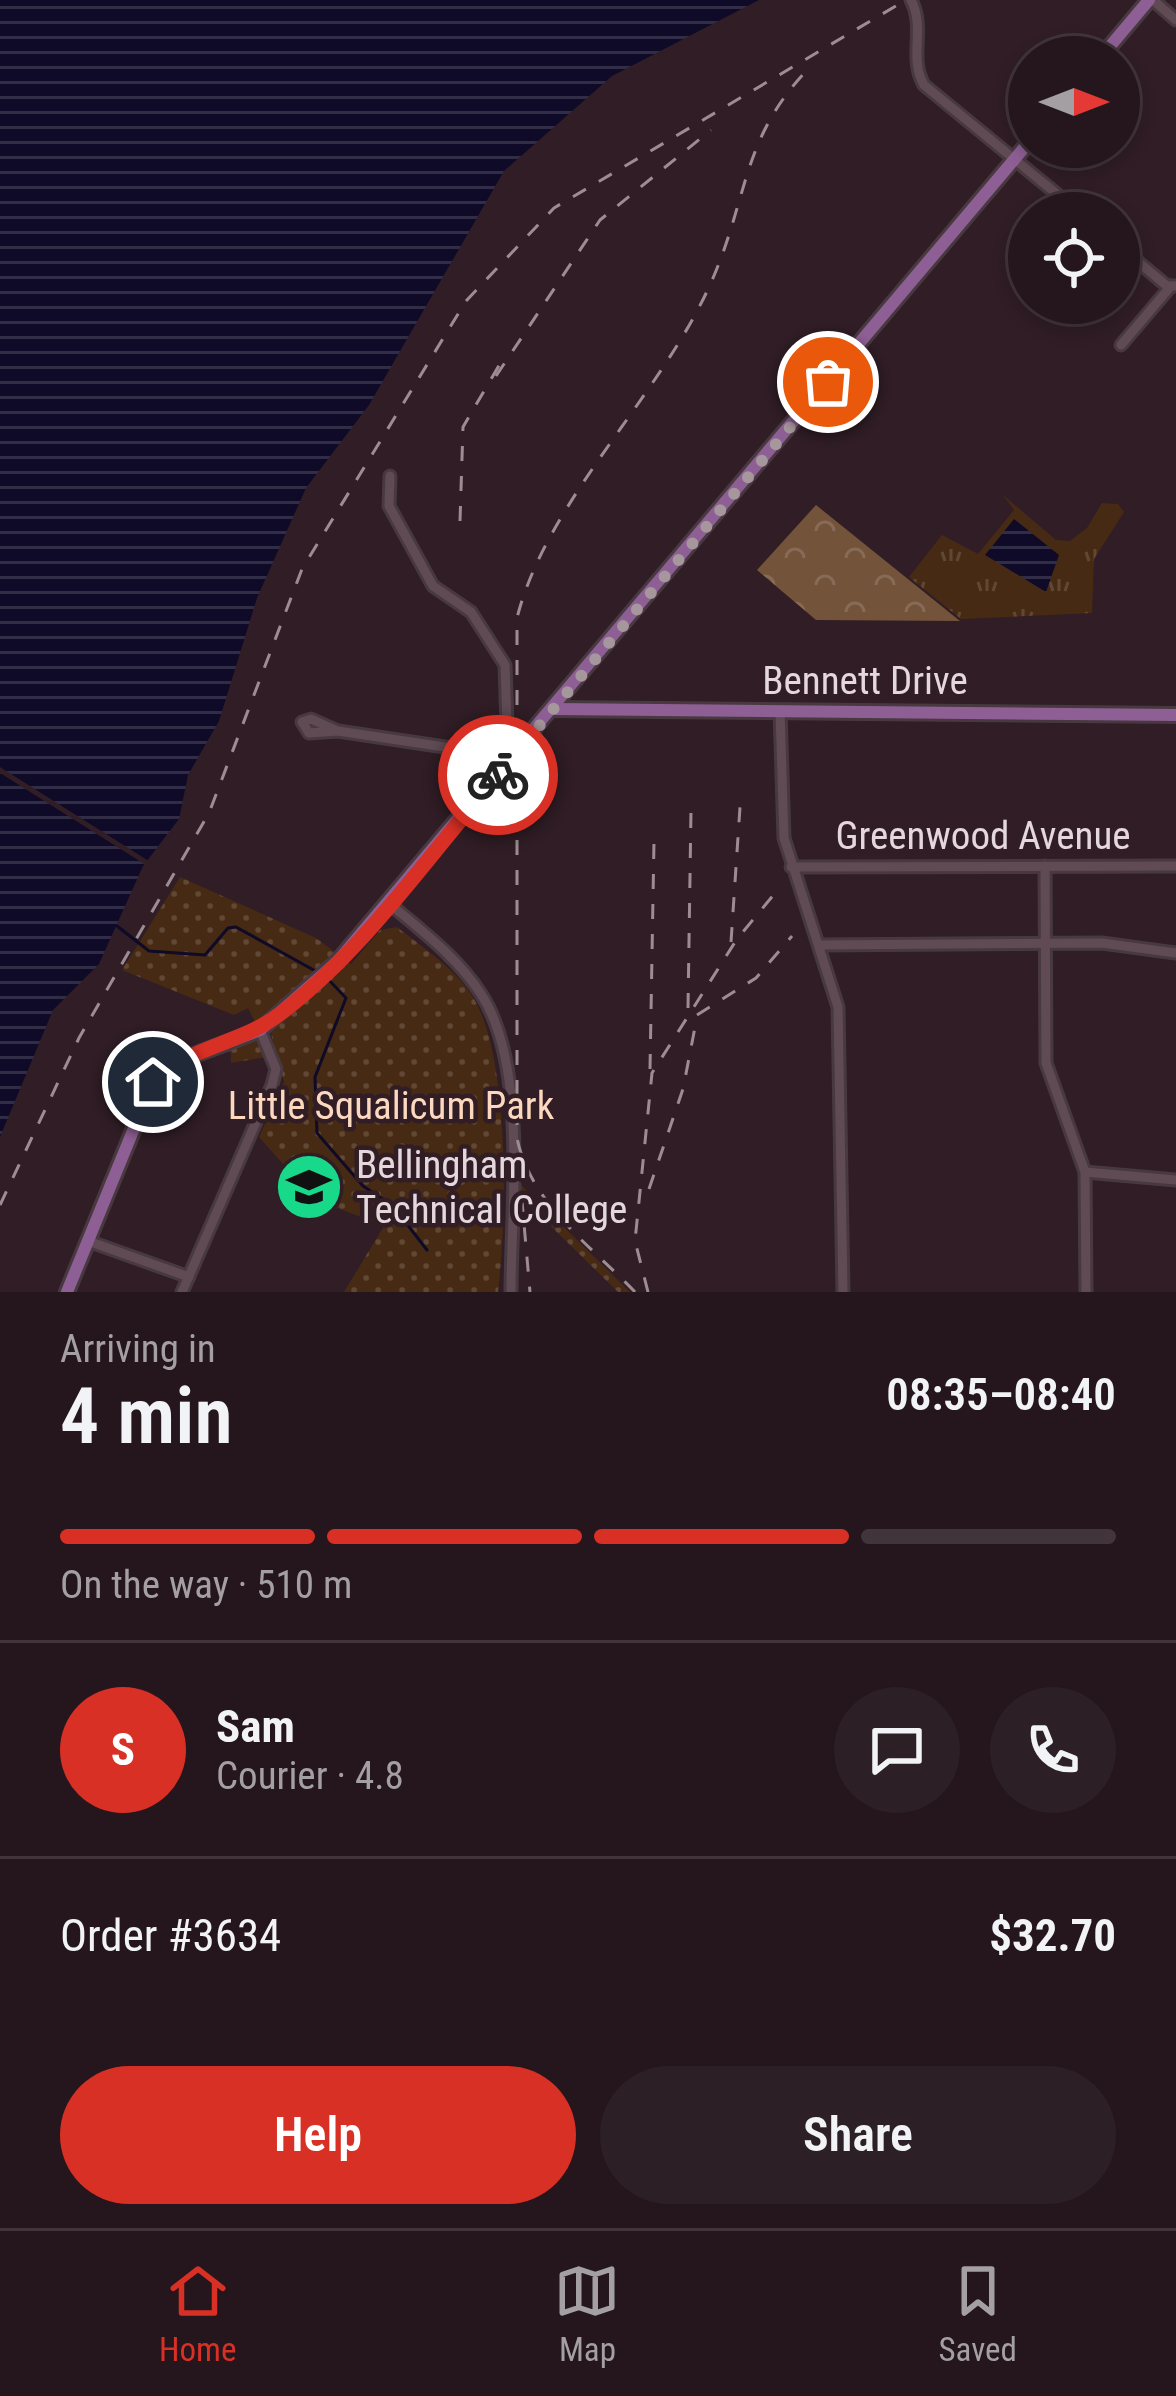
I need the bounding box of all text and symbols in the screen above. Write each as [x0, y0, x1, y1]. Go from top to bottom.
north arrow [1008, 36, 1140, 168]
map controls [1008, 36, 1140, 324]
button: locate [1008, 192, 1140, 324]
pin [777, 331, 879, 433]
icon: bag [795, 349, 861, 415]
street label: Bennett Drive [762, 658, 968, 704]
courier [438, 715, 558, 835]
icon: bike [465, 742, 531, 808]
street label: Greenwood Avenue [835, 813, 1131, 859]
pin [102, 1031, 204, 1133]
icon: home [120, 1049, 186, 1115]
park label: Little Squalicum Park [228, 1083, 555, 1129]
place label: Bellingham Technical College [356, 1142, 627, 1233]
school or university icon: Bellingham Technical College [274, 1152, 344, 1222]
text: Arriving in [60, 1326, 216, 1372]
text: 08:35–08:40 [886, 1368, 1116, 1421]
text: 4 min [60, 1371, 233, 1462]
text: On the way · 510 m [60, 1562, 352, 1608]
button: chat [834, 1687, 960, 1813]
button: phone [990, 1687, 1116, 1813]
text: Sam [216, 1700, 295, 1753]
text: S [111, 1723, 135, 1776]
text: Courier · 4.8 [216, 1753, 404, 1799]
text: Order #3634 [60, 1909, 281, 1962]
text: $32.70 [989, 1909, 1116, 1962]
button: Help [60, 2066, 576, 2204]
button: Share [600, 2066, 1116, 2204]
tab: Home [159, 2258, 236, 2369]
tab: Map [554, 2258, 620, 2369]
tab: Saved [939, 2258, 1017, 2369]

